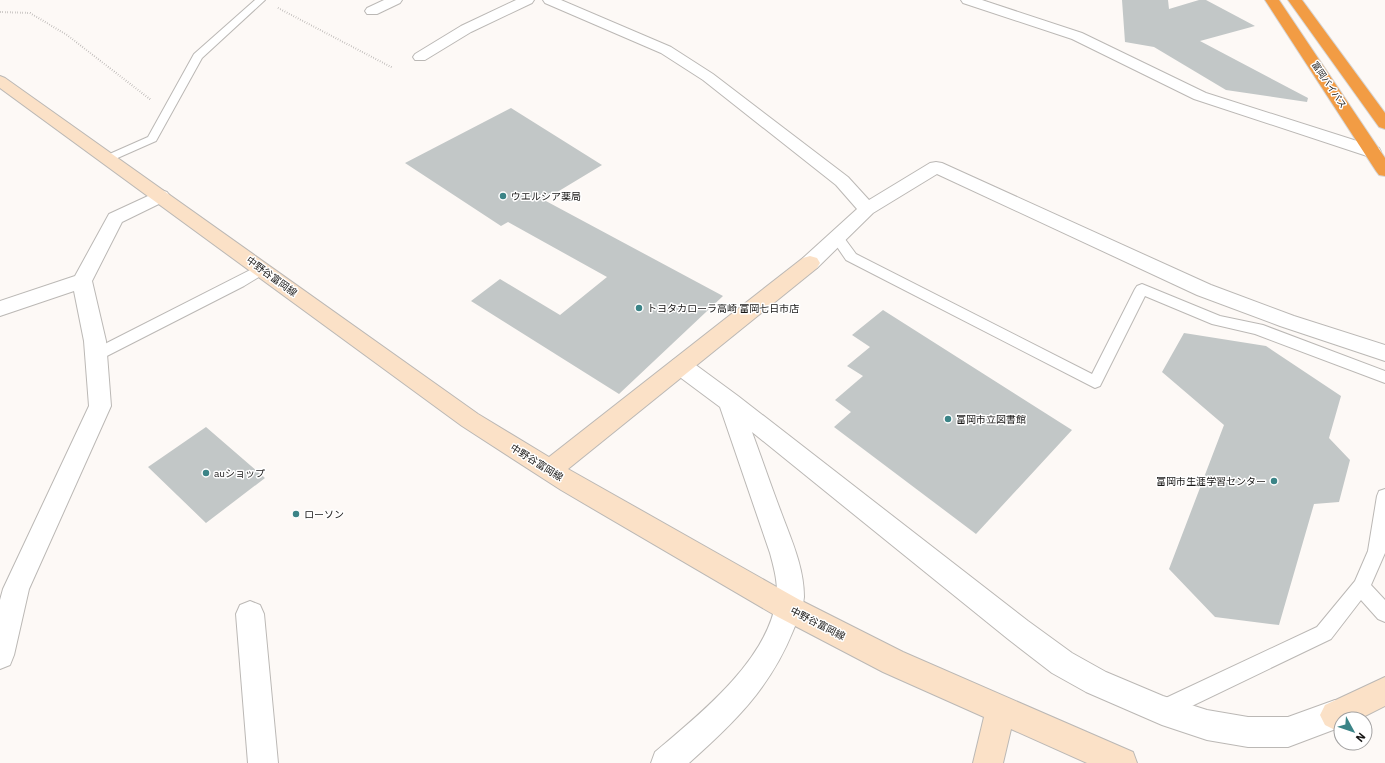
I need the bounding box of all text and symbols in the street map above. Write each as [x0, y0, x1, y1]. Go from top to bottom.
street label: 富岡バイパス [1310, 59, 1349, 110]
place label: ウエルシア薬局 [511, 190, 581, 203]
marker: ウエルシア薬局 [498, 191, 508, 201]
street label: 中野谷富岡線 [244, 254, 300, 299]
place label: トヨタカローラ高崎 富岡七日市店 [647, 302, 799, 315]
marker: トヨタカローラ高崎 富岡七日市店 [634, 303, 644, 313]
place label: 富岡市立図書館 [956, 413, 1026, 426]
marker: 富岡市立図書館 [943, 414, 953, 424]
street label: 中野谷富岡線 [508, 441, 566, 484]
place label: auショップ [214, 467, 265, 480]
marker: auショップ [201, 468, 211, 478]
place label: 富岡市生涯学習センター [1156, 475, 1266, 488]
marker: 富岡市生涯学習センター [1269, 476, 1279, 486]
place label: ローソン [304, 508, 344, 521]
marker: ローソン [291, 509, 301, 519]
street label: 中野谷富岡線 [788, 604, 847, 643]
north arrow [1333, 711, 1373, 751]
text: N [1353, 730, 1369, 745]

